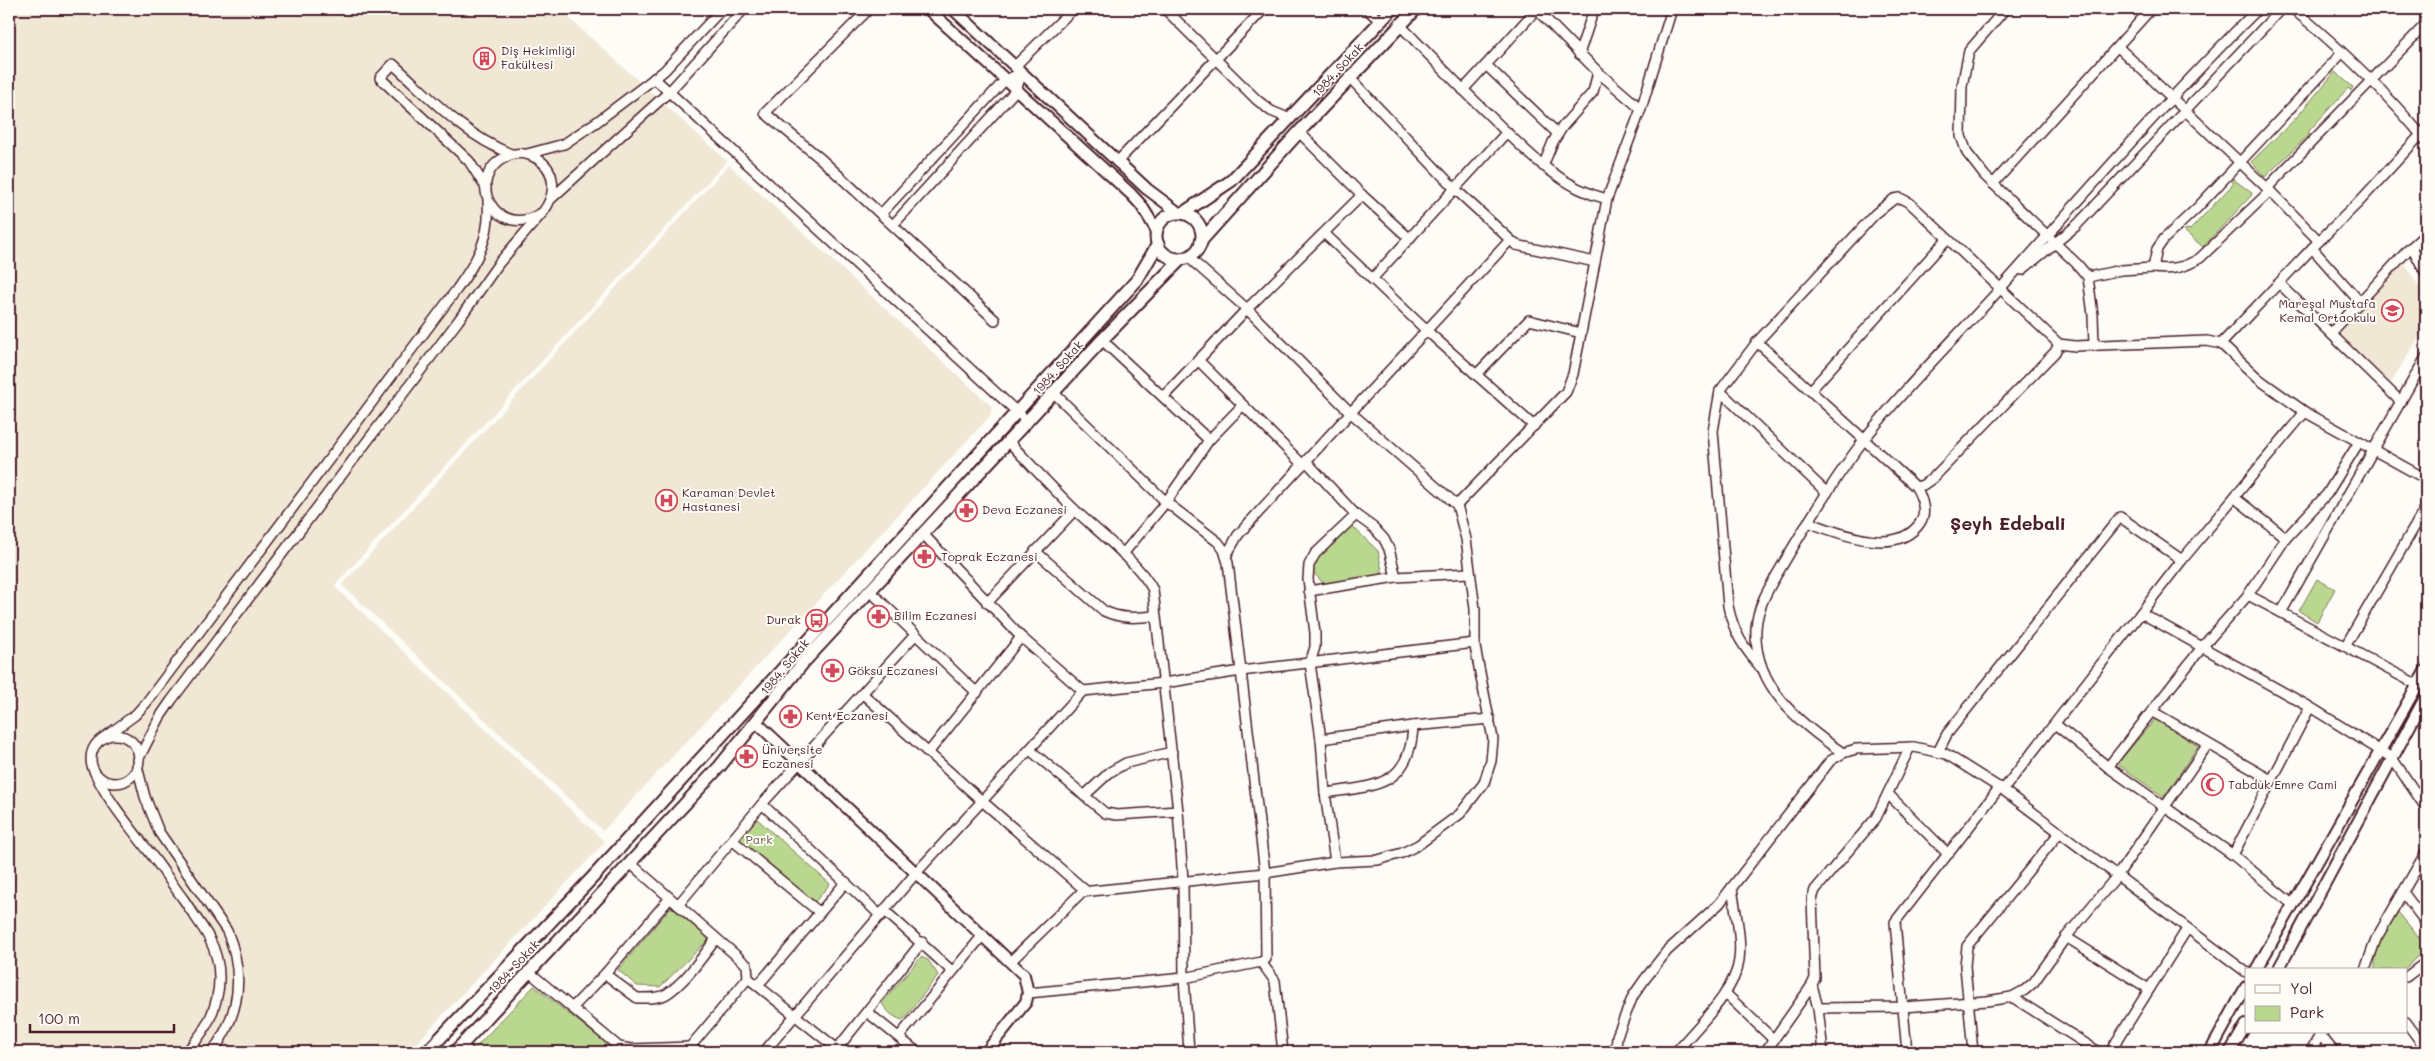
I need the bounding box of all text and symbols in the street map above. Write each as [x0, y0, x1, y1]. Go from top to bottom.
street label: 1984. Sokak [1308, 39, 1366, 100]
place label: Diş Hekimliği Fakültesi [501, 42, 576, 72]
building icon: Diş Hekimliği Fakültesi [473, 46, 497, 70]
place label: Mareşal Mustafa Kemal Ortaokulu [2278, 295, 2376, 325]
school or university icon: Mareşal Mustafa Kemal Ortaokulu [2380, 299, 2404, 323]
street label: 1984. Sokak [1028, 337, 1086, 398]
place label: Karaman Devlet Hastanesi [682, 484, 776, 514]
hospital icon: Karaman Devlet Hastanesi [654, 488, 678, 512]
pharmacy icon: Deva Eczanesi [954, 498, 978, 522]
place label: Deva Eczanesi [982, 501, 1067, 517]
district label: Şeyh Edebali [1950, 511, 2066, 535]
pharmacy icon: Toprak Eczanesi [913, 545, 937, 569]
place label: Toprak Eczanesi [941, 548, 1038, 564]
pharmacy icon: Bilim Eczanesi [866, 604, 890, 628]
place label: Bilim Eczanesi [894, 607, 977, 623]
bus stop icon: Durak [805, 608, 829, 632]
place label: Durak [766, 611, 801, 627]
street label: 1984. Sokak [756, 635, 812, 698]
pharmacy icon: Göksu Eczanesi [820, 659, 844, 683]
place label: Göksu Eczanesi [848, 662, 938, 678]
pharmacy icon: Kent Eczanesi [778, 704, 802, 728]
place label: Kent Eczanesi [806, 707, 888, 723]
place label: Üniversite Eczanesi [762, 741, 822, 771]
pharmacy icon: Üniversite Eczanesi [734, 745, 758, 769]
mosque icon: Tabduk Emre Cami [2200, 773, 2224, 797]
place label: Tabduk Emre Cami [2228, 776, 2337, 792]
park label: Park [745, 831, 773, 847]
street label: 1984. Sokak [484, 936, 542, 997]
legend [2245, 968, 2408, 1034]
text: Yol [2290, 978, 2313, 998]
scale bar [30, 1001, 174, 1033]
text: Park [2290, 1002, 2324, 1022]
text: 100 m [38, 1008, 80, 1028]

